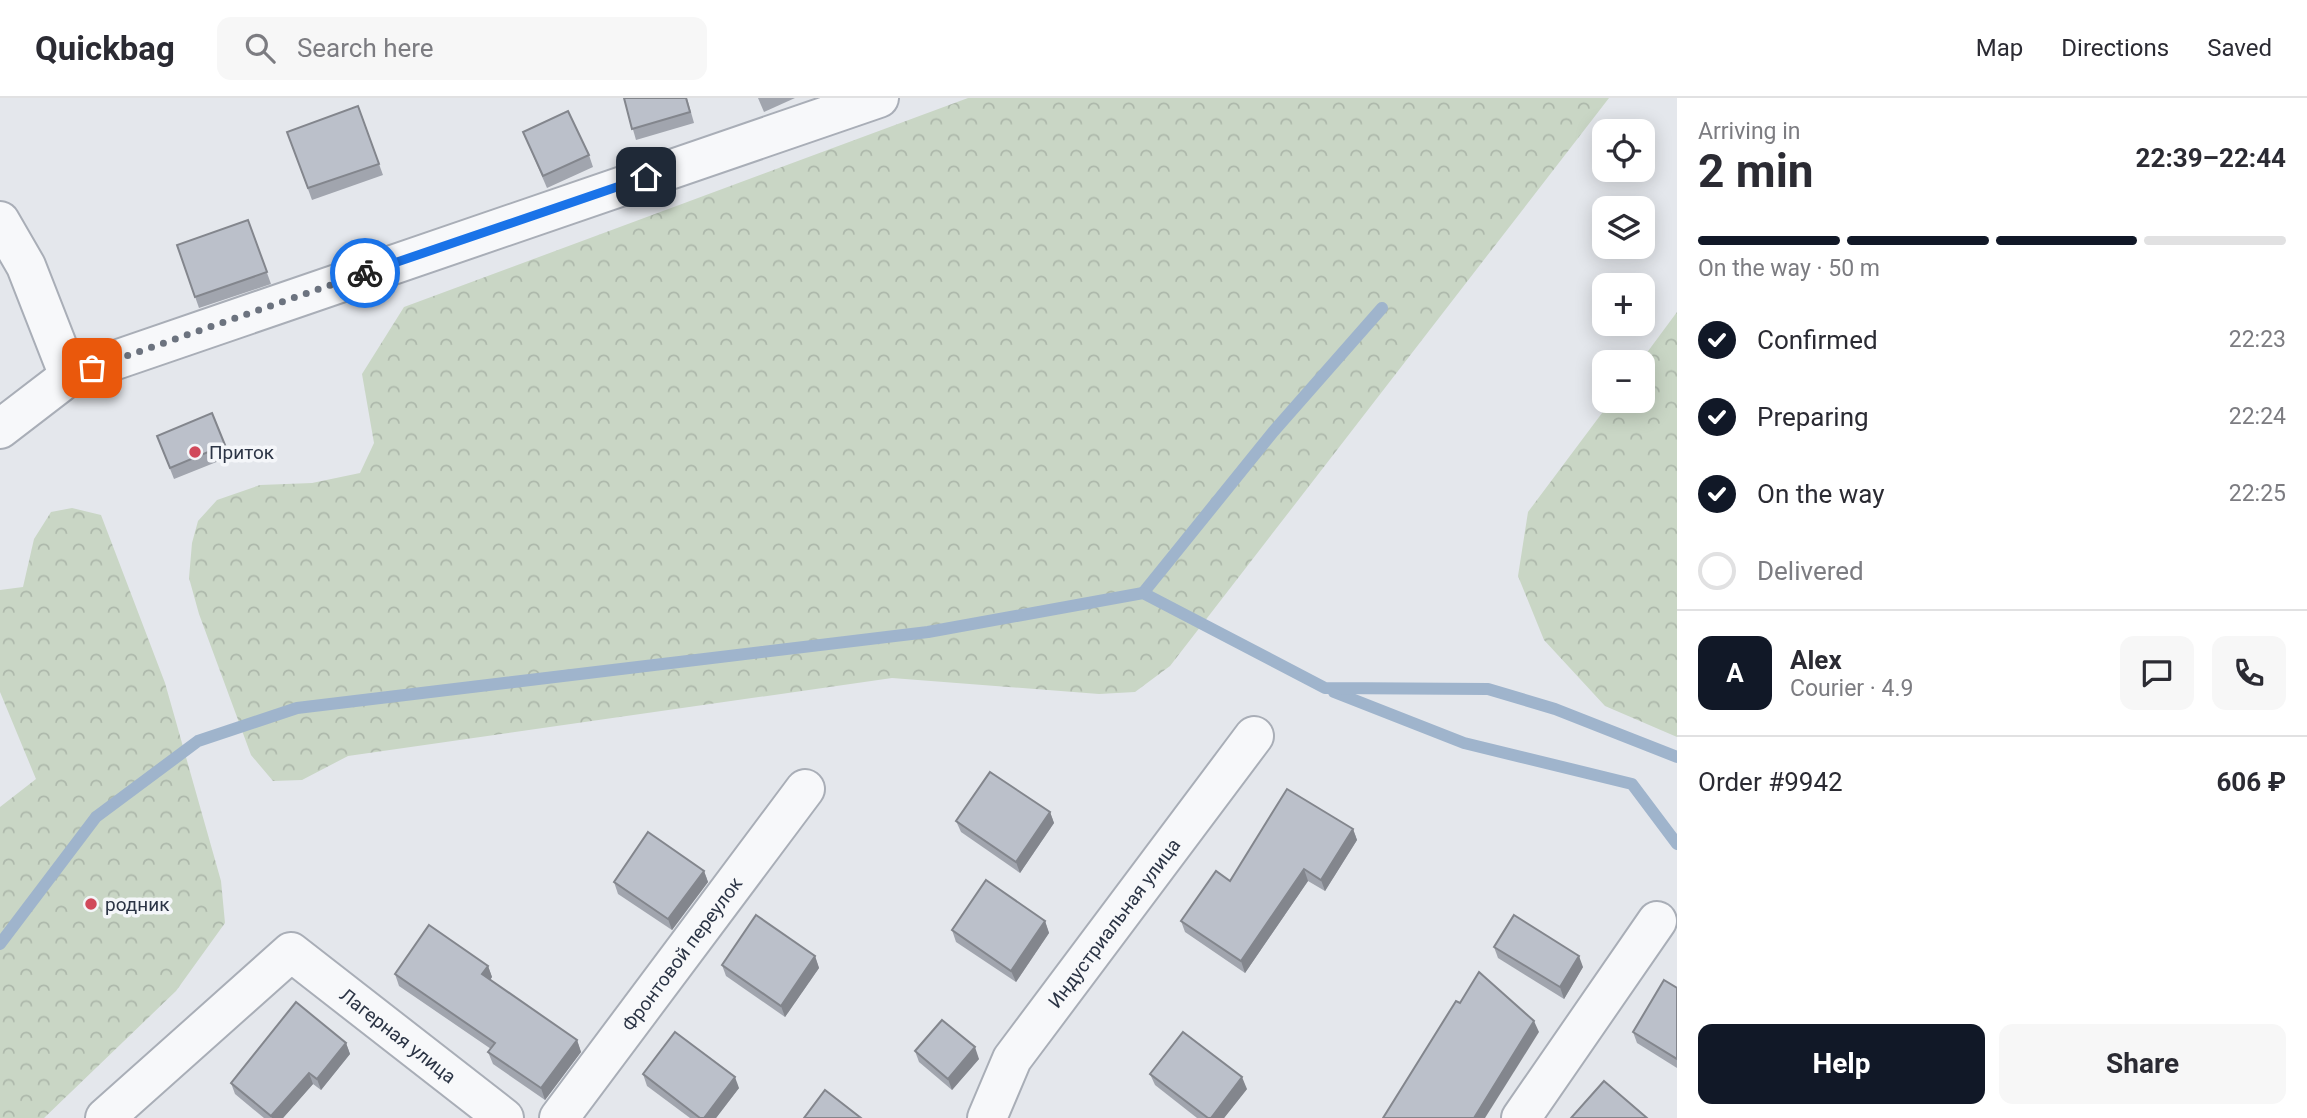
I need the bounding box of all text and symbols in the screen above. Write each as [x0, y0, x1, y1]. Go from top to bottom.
search box [217, 17, 707, 80]
text: Quickbag [35, 29, 175, 68]
icon: search [241, 29, 279, 67]
text: Search here [297, 33, 434, 63]
text: Map [1976, 34, 2023, 62]
text: Directions [2061, 34, 2169, 62]
text: Saved [2207, 34, 2272, 62]
text: Arriving in [1698, 118, 1801, 145]
map controls [1592, 119, 1655, 413]
button: locate [1592, 119, 1655, 182]
text: 22:39–22:44 [2136, 143, 2286, 173]
text: 2 min [1698, 144, 1814, 198]
pin [616, 147, 676, 207]
icon: home [627, 158, 665, 196]
button: layers [1592, 196, 1655, 259]
courier [330, 238, 400, 308]
icon: bike [346, 254, 384, 292]
text: On the way · 50 m [1698, 255, 1880, 282]
button: + [1592, 273, 1655, 336]
icon: check [1698, 321, 1736, 359]
text: Confirmed [1757, 325, 1878, 355]
text: 22:23 [2229, 326, 2286, 353]
pin [62, 338, 122, 398]
icon: bag [73, 349, 111, 387]
button: − [1592, 350, 1655, 413]
icon: check [1698, 398, 1736, 436]
text: Preparing [1757, 402, 1869, 432]
text: 22:24 [2229, 403, 2286, 430]
place label: Приток [209, 441, 275, 464]
marker: Приток [187, 444, 203, 460]
icon: check [1698, 475, 1736, 513]
text: On the way [1757, 479, 1885, 509]
text: 22:25 [2229, 480, 2286, 507]
text: Delivered [1757, 556, 1864, 586]
button: chat [2120, 636, 2194, 710]
button: phone [2212, 636, 2286, 710]
text: Alex [1790, 645, 1842, 675]
text: A [1726, 658, 1744, 688]
text: Courier · 4.9 [1790, 675, 1913, 702]
text: Order #9942 [1698, 767, 1843, 797]
text: 606 ₽ [2216, 767, 2286, 797]
street label: Индустриальная улица [1043, 834, 1185, 1012]
street label: Фронтовой переулок [617, 872, 747, 1035]
place label: родник [105, 893, 170, 916]
marker: родник [83, 896, 99, 912]
street label: Лагерная улица [335, 983, 461, 1088]
button: Help [1698, 1024, 1985, 1104]
button: Share [1999, 1024, 2286, 1104]

